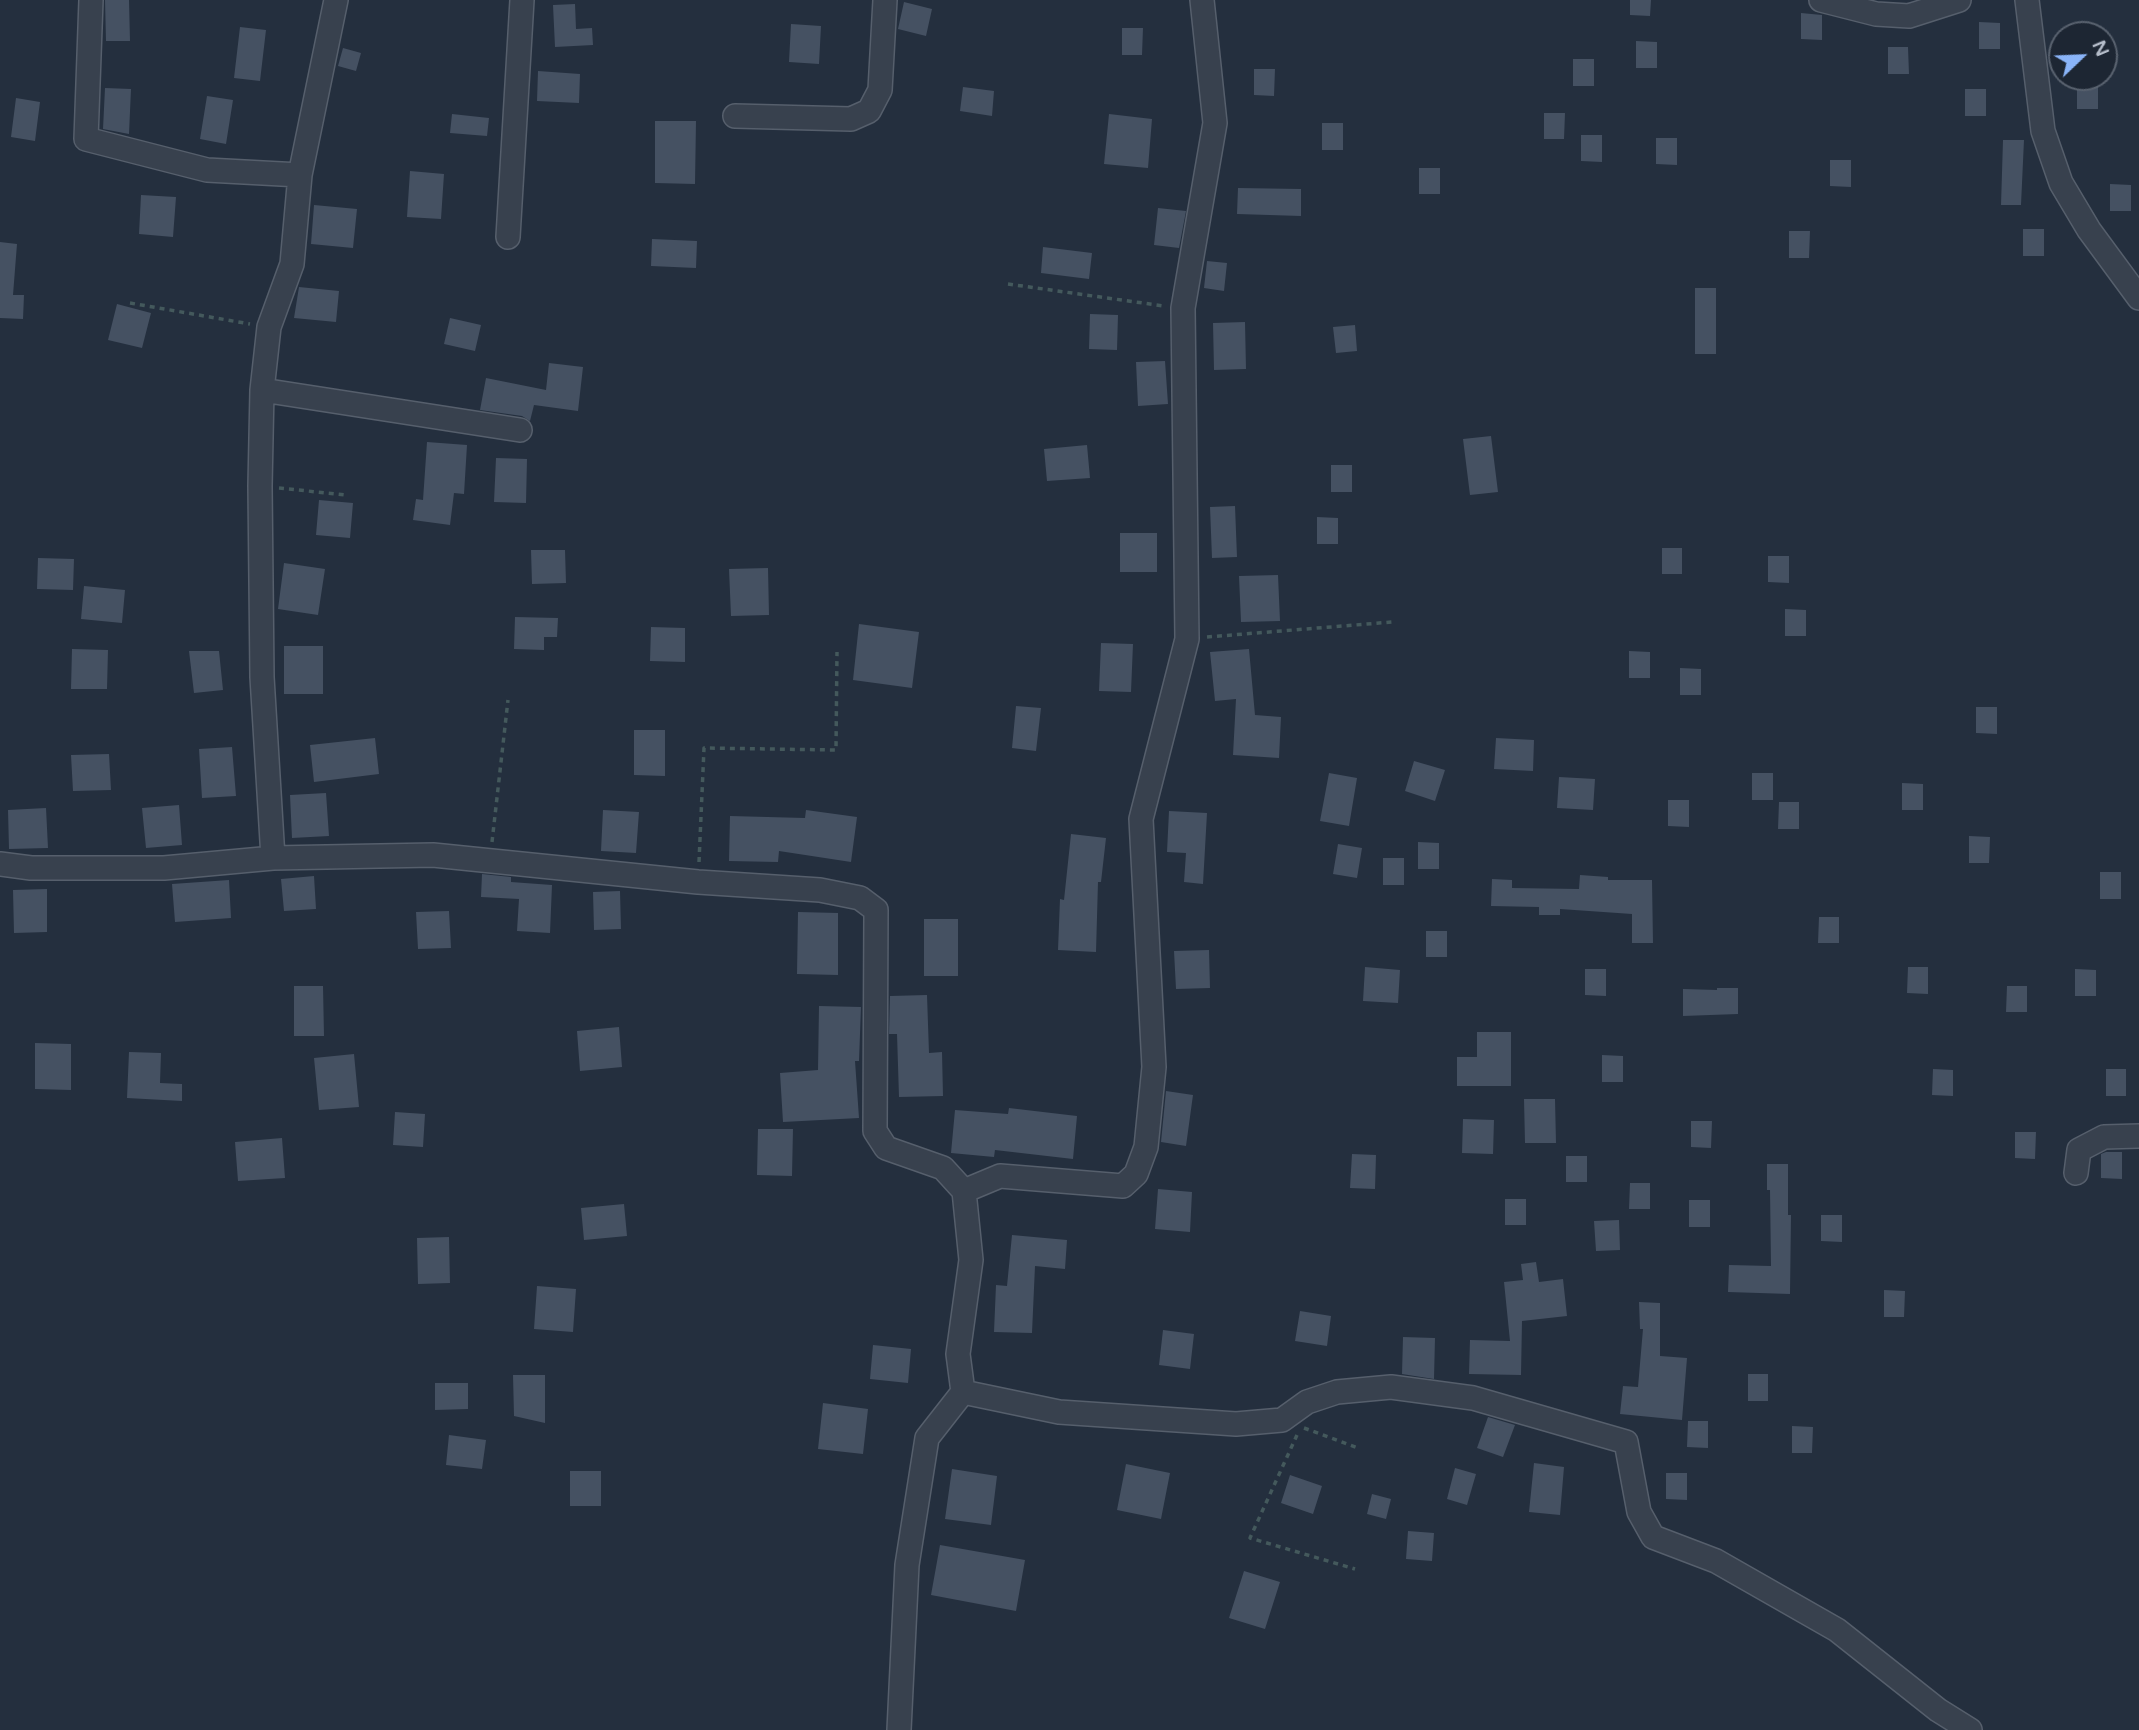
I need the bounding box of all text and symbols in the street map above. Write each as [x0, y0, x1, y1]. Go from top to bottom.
north arrow [2048, 21, 2118, 91]
text: N [2087, 37, 2114, 60]

